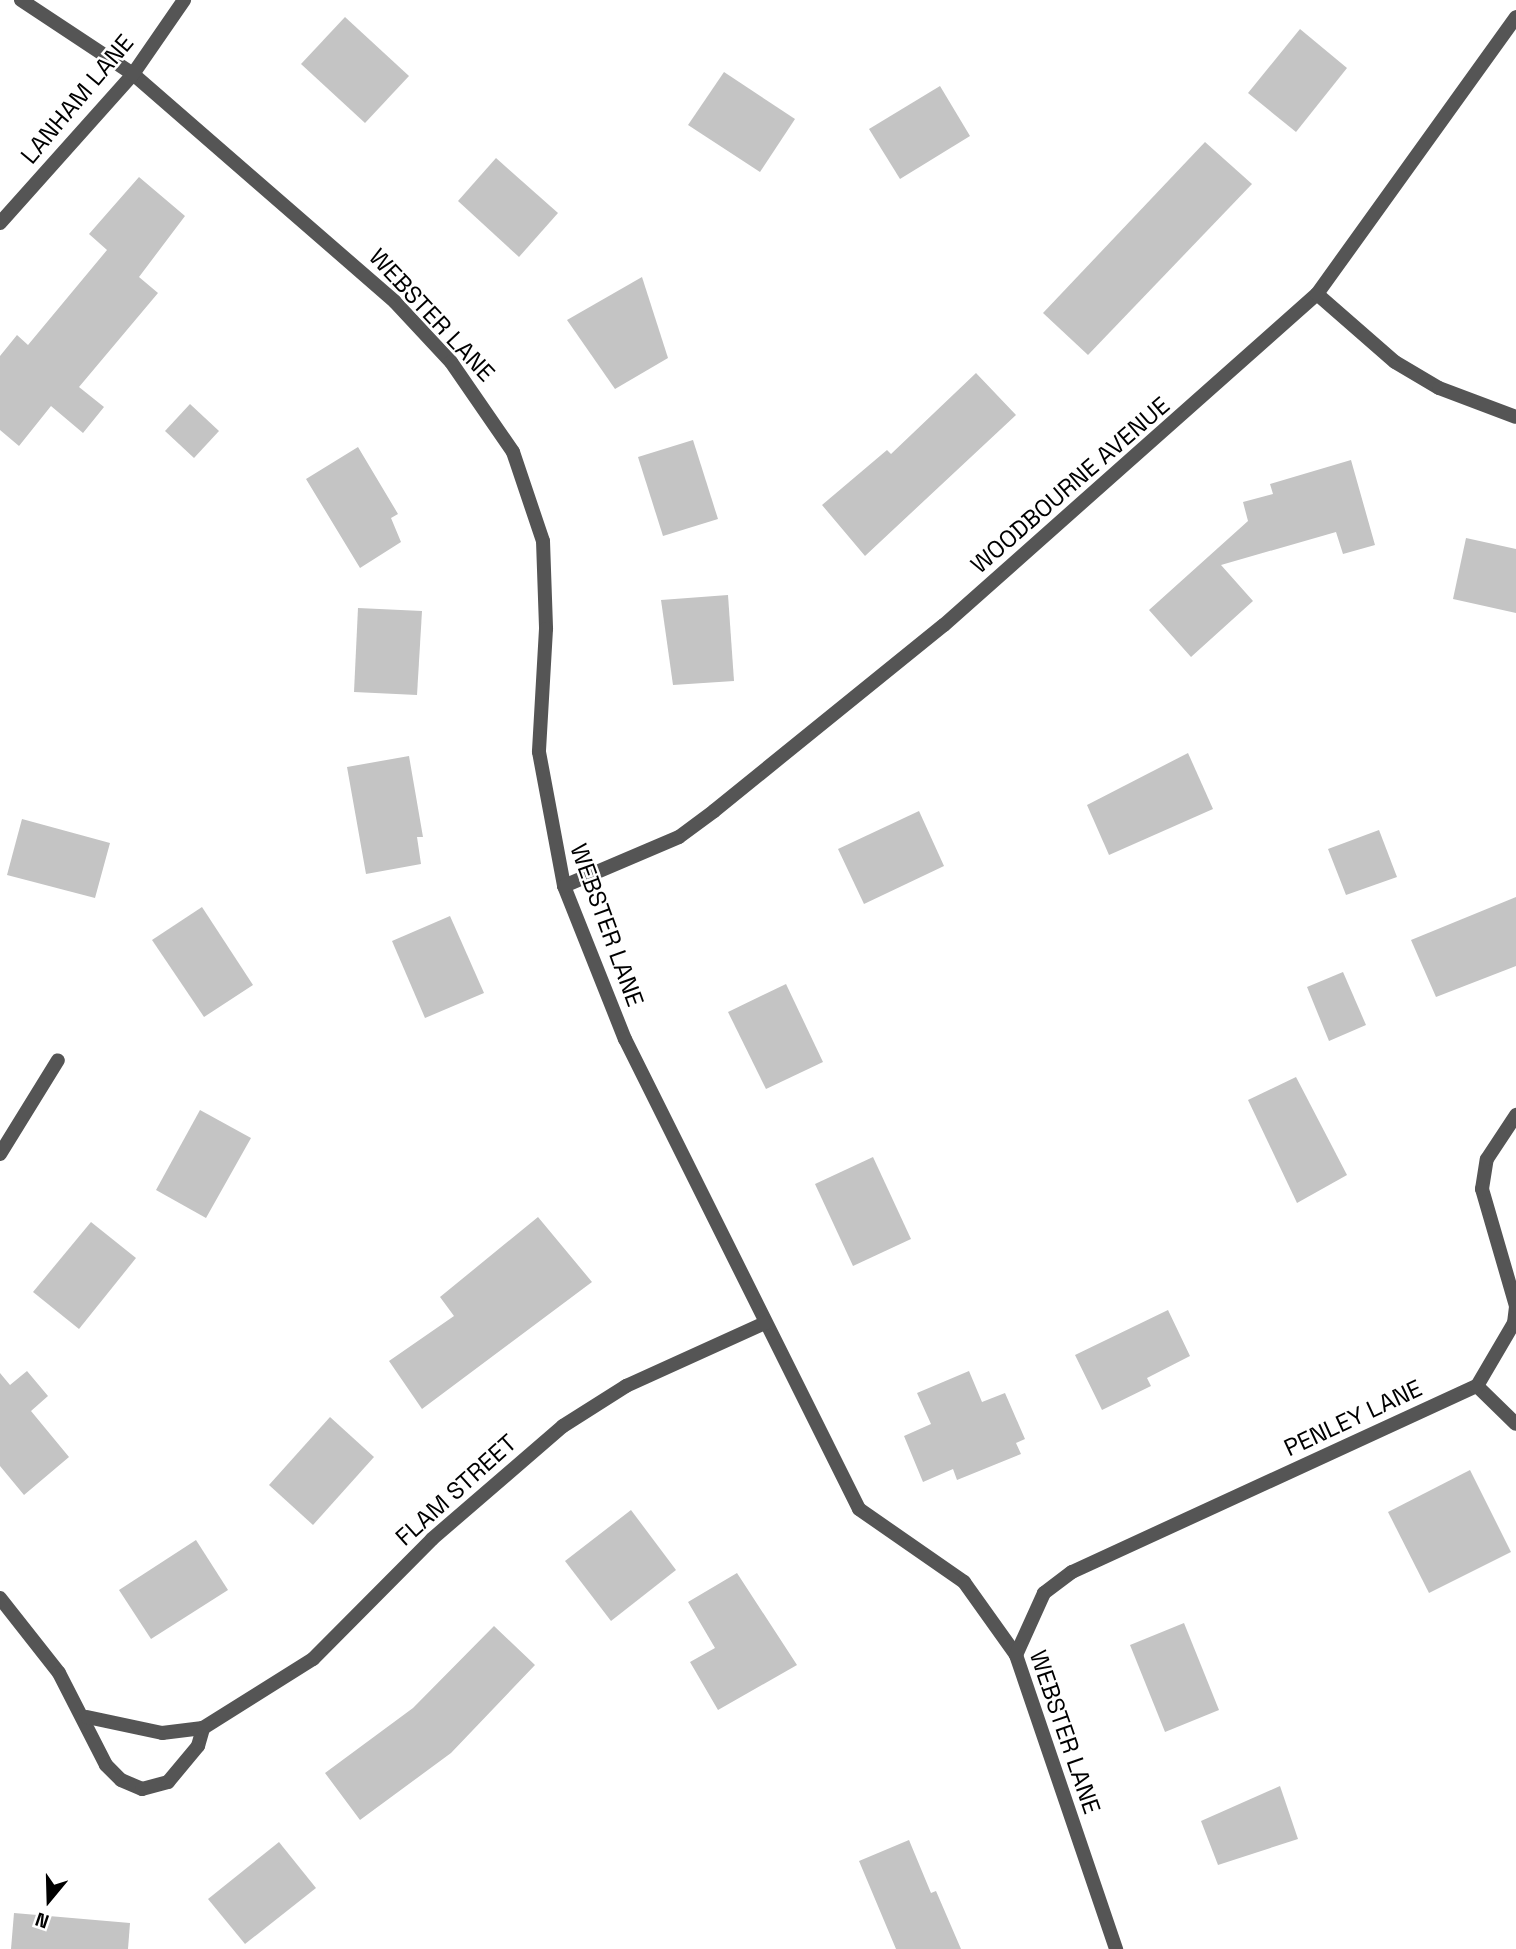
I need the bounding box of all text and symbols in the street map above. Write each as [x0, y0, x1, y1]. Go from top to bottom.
street label: LANHAM LANE [15, 29, 139, 169]
street label: WEBSTER LANE [363, 243, 501, 387]
street label: WOODBOURNE AVENUE [965, 391, 1175, 579]
street label: WEBSTER LANE [564, 840, 650, 1010]
street label: PENLEY LANE [1279, 1373, 1427, 1463]
street label: FLAM STREET [390, 1428, 522, 1552]
street label: WEBSTER LANE [1024, 1646, 1106, 1818]
north arrow [14, 1865, 84, 1935]
text: N [32, 1906, 52, 1934]

